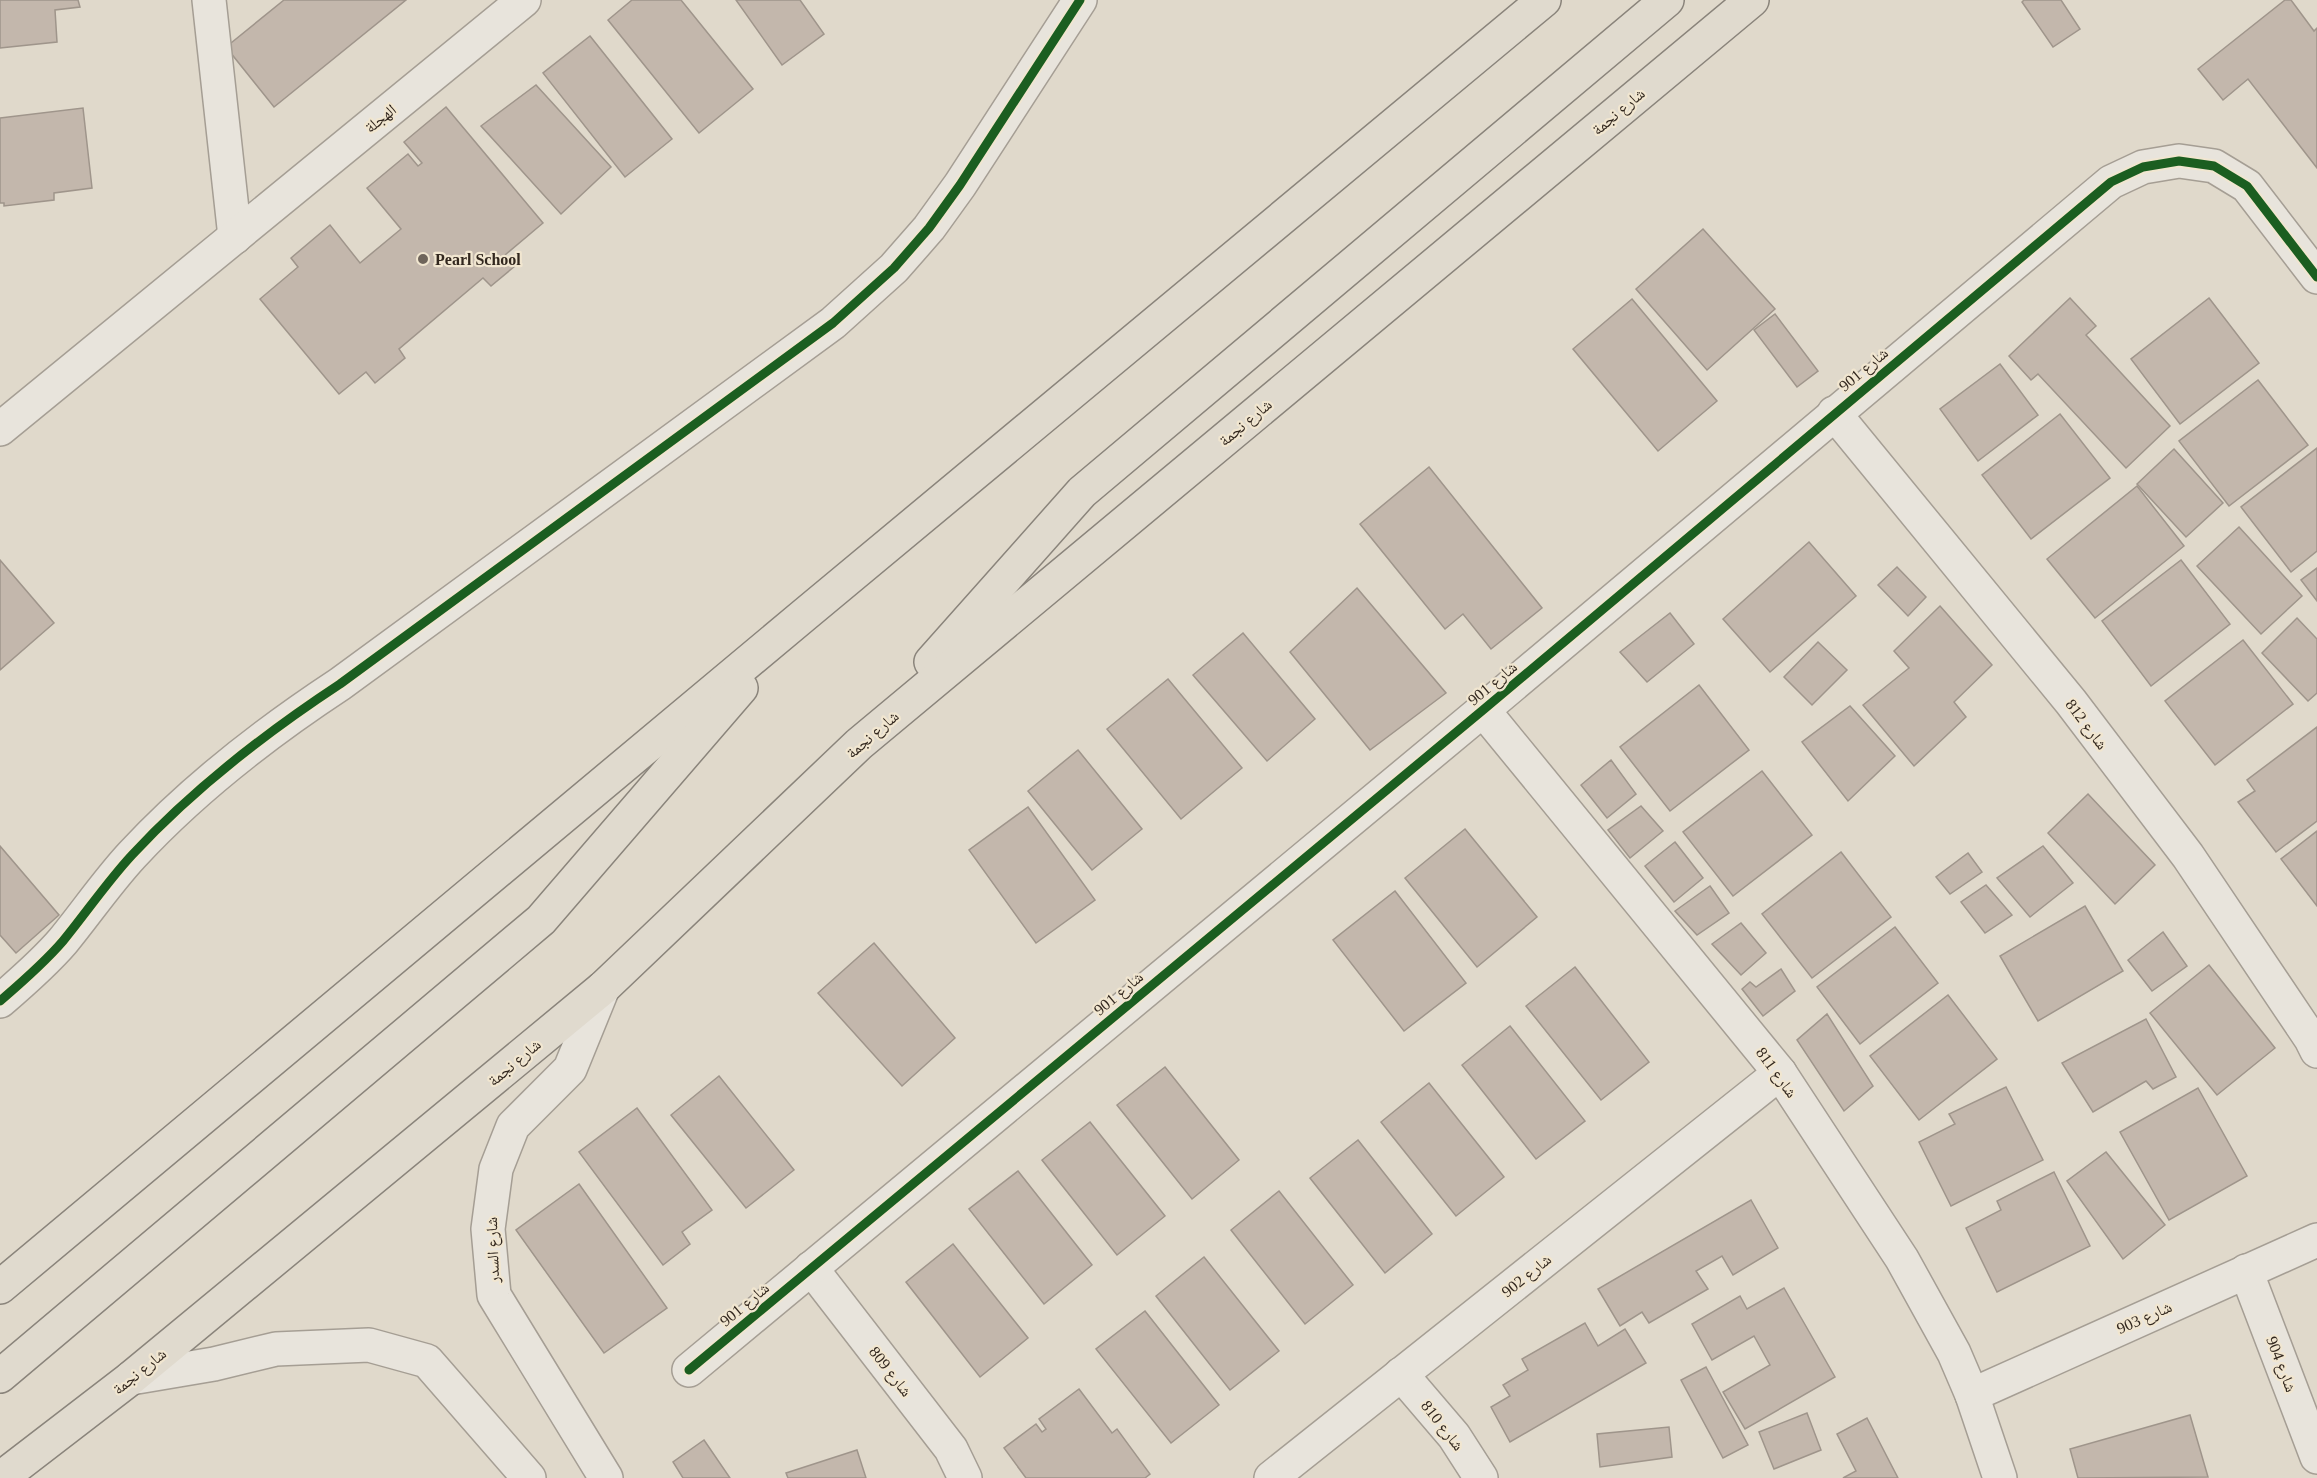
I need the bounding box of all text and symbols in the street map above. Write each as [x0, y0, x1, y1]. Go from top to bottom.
street label: شارع نجمة [1589, 85, 1649, 140]
street label: الهجلة [361, 101, 400, 137]
place label: Pearl School [435, 251, 521, 268]
marker: Pearl School [416, 252, 430, 266]
street label: شارع 901 [1835, 344, 1892, 396]
street label: شارع نجمة [1216, 396, 1276, 451]
street label: شارع 901 [1464, 658, 1521, 710]
street label: شارع 812 [2061, 696, 2111, 754]
street label: شارع نجمة [843, 707, 903, 763]
street label: شارع 901 [1090, 968, 1147, 1020]
street label: شارع نجمة [485, 1036, 545, 1091]
street label: شارع 811 [1751, 1044, 1800, 1102]
street label: شارع السدر [483, 1217, 504, 1284]
street label: شارع 902 [1498, 1250, 1556, 1302]
street label: شارع 901 [716, 1279, 773, 1331]
street label: شارع 903 [2114, 1298, 2175, 1339]
street label: شارع 904 [2261, 1334, 2300, 1395]
street label: شارع 809 [864, 1343, 915, 1401]
street label: شارع نجمة [109, 1345, 171, 1399]
street label: شارع 810 [1416, 1397, 1467, 1455]

